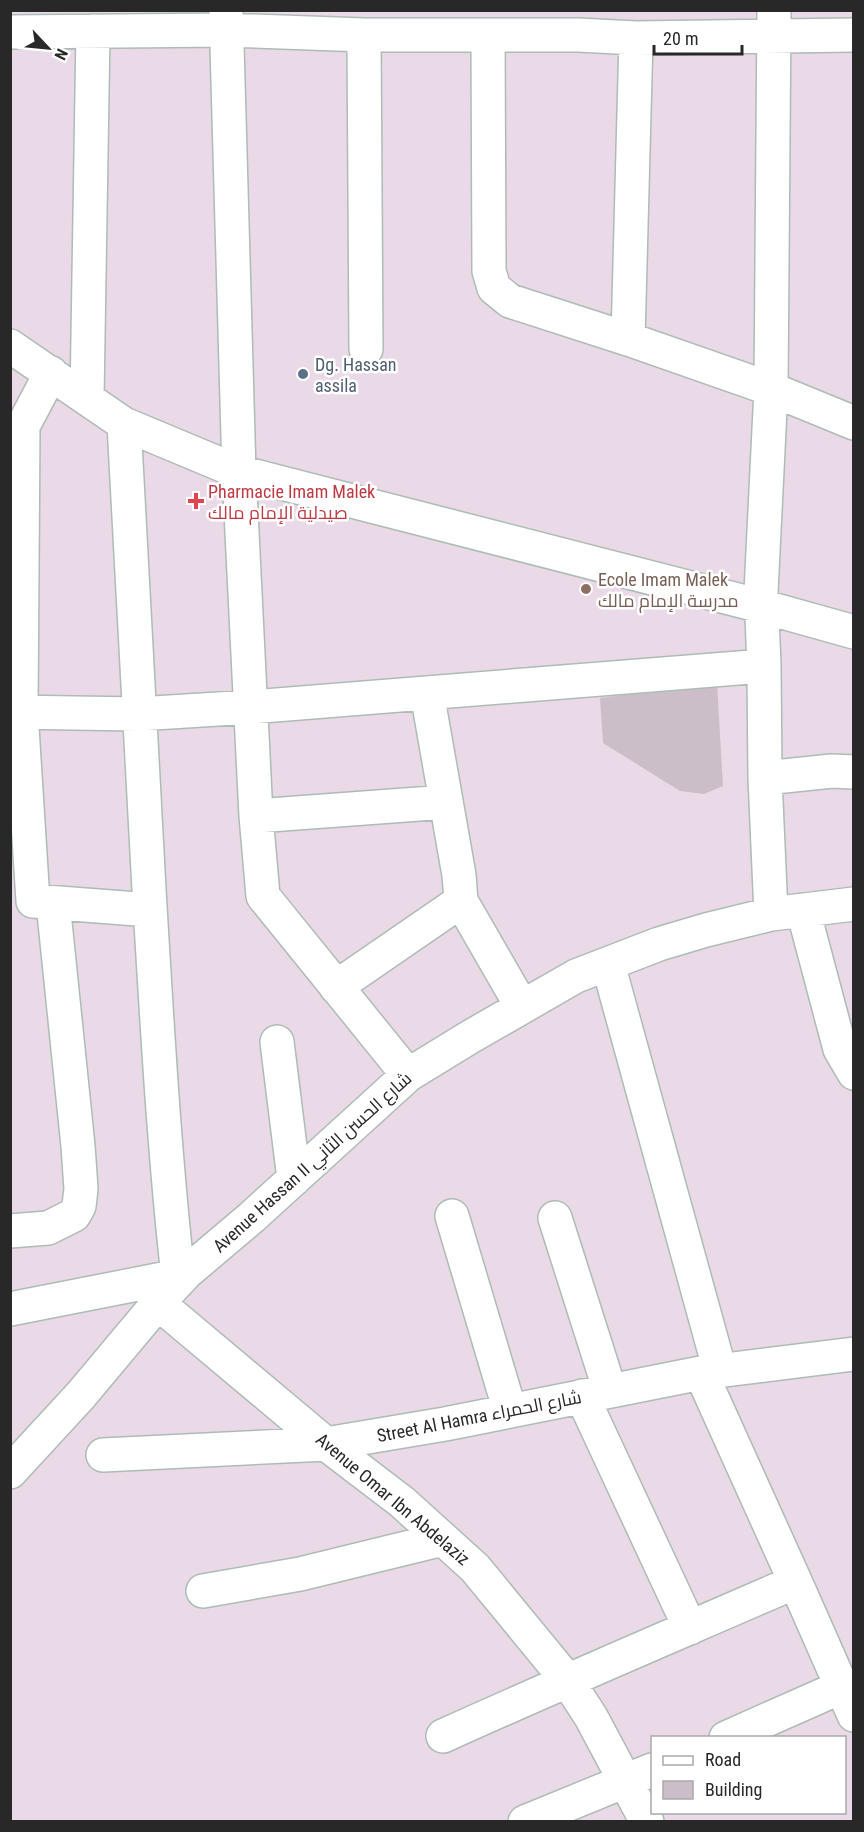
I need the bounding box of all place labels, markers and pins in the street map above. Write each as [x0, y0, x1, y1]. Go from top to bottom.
place label: Dg. Hassan assila [315, 354, 397, 396]
marker: Dg. Hassan assila [296, 367, 310, 381]
place label: Pharmacie Imam Malek صيدلية الإمام مالك [208, 481, 375, 525]
marker: Pharmacie Imam Malek صيدلية الإمام مالك [189, 494, 203, 508]
place label: Ecole Imam Malek مدرسة الإمام مالك [598, 569, 739, 613]
marker: Ecole Imam Malek مدرسة الإمام مالك [579, 582, 593, 596]

